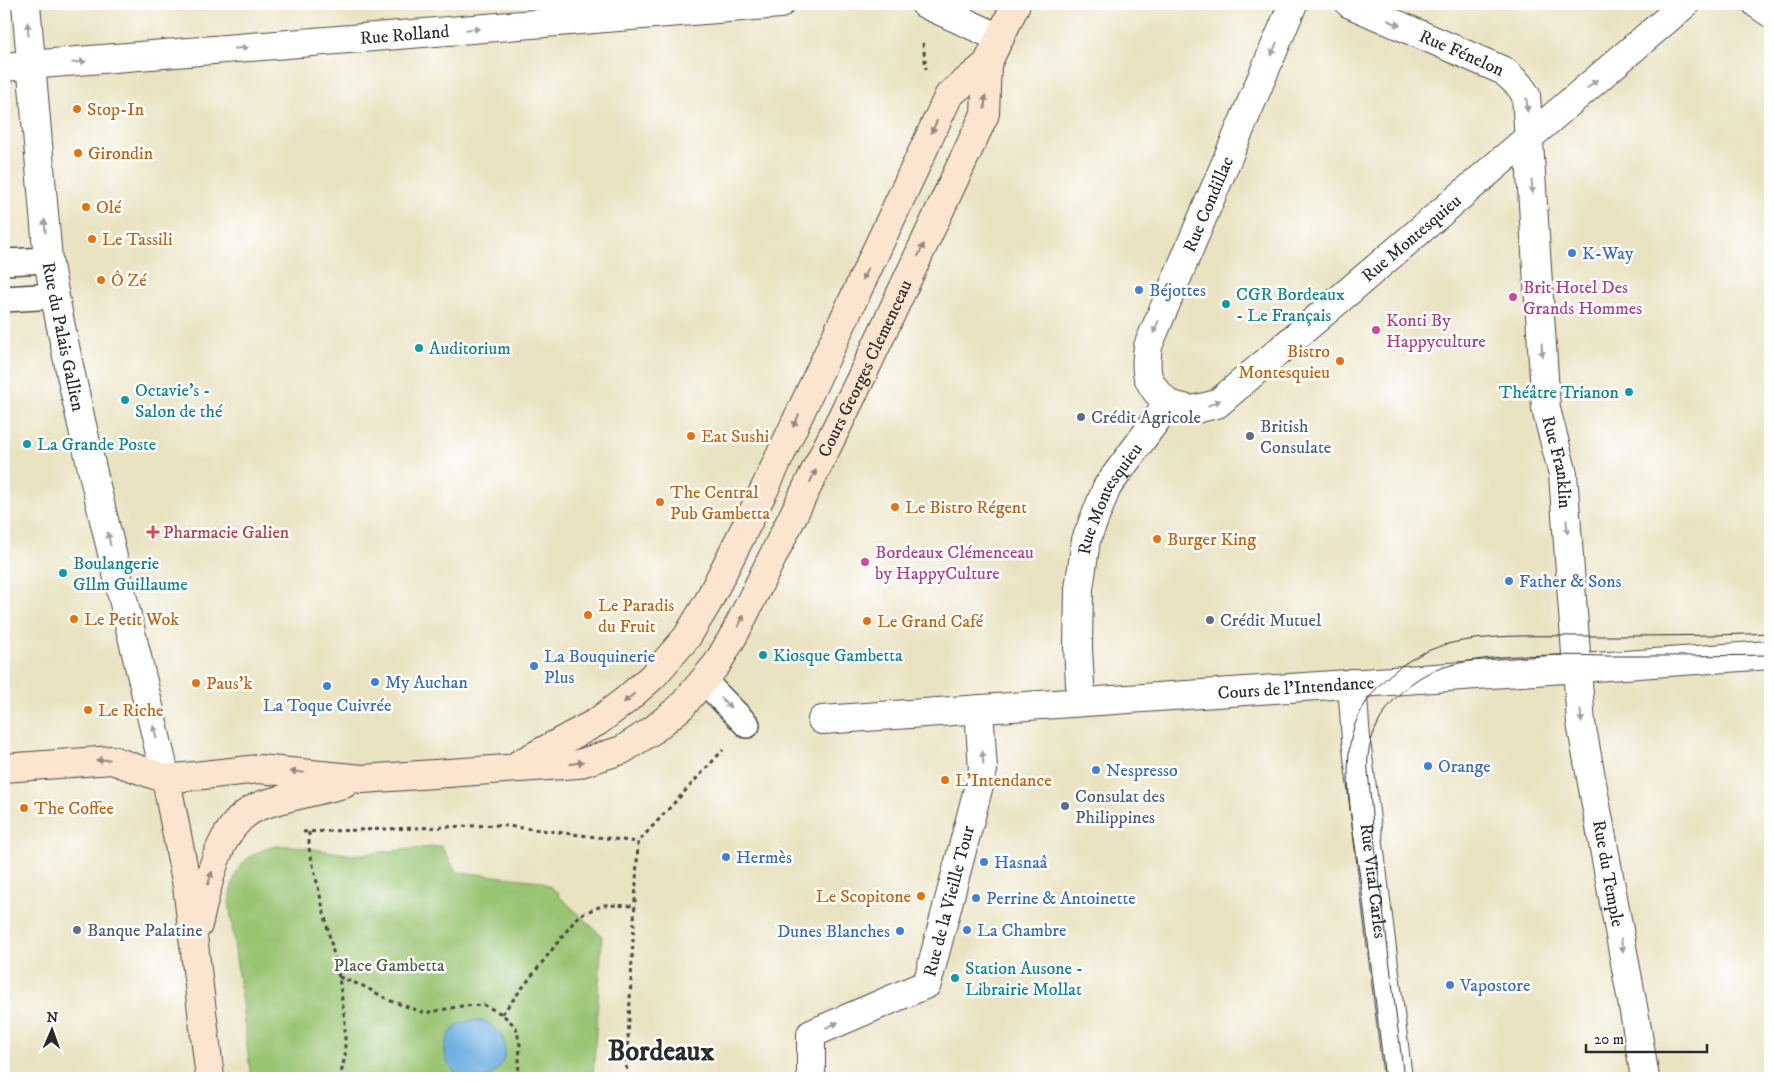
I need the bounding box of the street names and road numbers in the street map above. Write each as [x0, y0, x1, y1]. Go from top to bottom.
street label: Rue Rolland [359, 21, 450, 50]
street label: Rue Fénelon [1416, 25, 1508, 82]
street label: Rue Condillac [1179, 153, 1239, 256]
street label: Rue Montesquieu [1358, 190, 1466, 287]
street label: Rue du Palais Gallien [37, 260, 89, 414]
street label: Cours Georges Clemenceau [814, 276, 918, 461]
street label: Rue Franklin [1536, 414, 1576, 510]
street label: Rue Montesquieu [1074, 439, 1148, 556]
street label: Cours de l'Intendance [1217, 672, 1375, 705]
street label: Rue du Temple [1587, 818, 1628, 929]
street label: Rue Vital Carles [1354, 822, 1391, 940]
street label: Rue de la Vieille Tour [919, 823, 980, 979]

